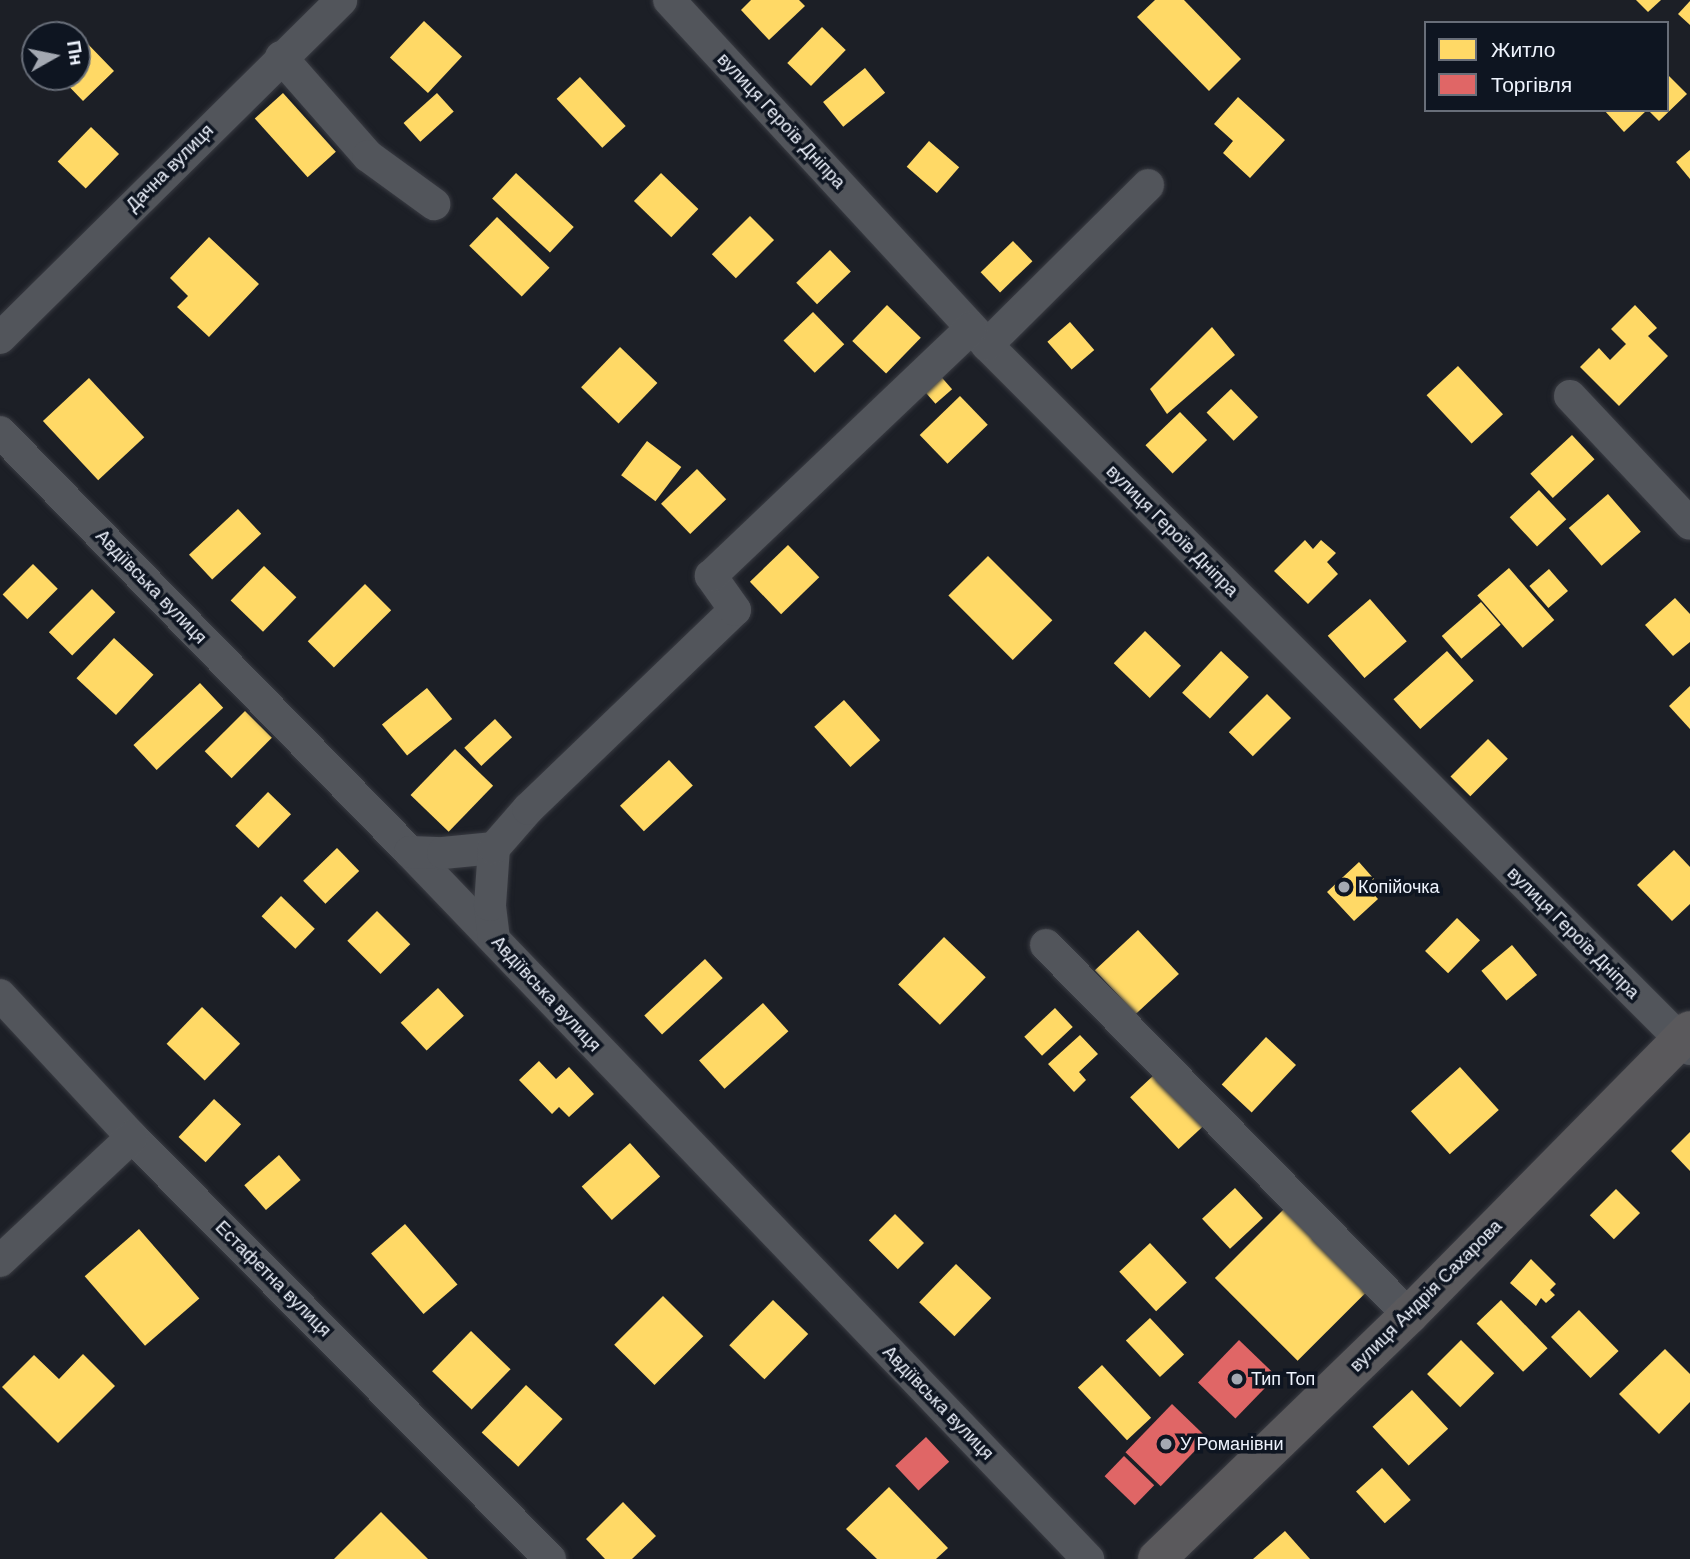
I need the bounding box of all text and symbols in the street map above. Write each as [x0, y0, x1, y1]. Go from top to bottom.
north arrow [21, 21, 91, 91]
legend [1424, 21, 1669, 112]
text: Житло [1491, 38, 1555, 61]
text: Пн [63, 39, 88, 67]
street label: вулиця Героїв Дніпра [713, 49, 849, 193]
text: Торгівля [1491, 73, 1572, 96]
street label: Дачна вулиця [122, 120, 218, 216]
street label: вулиця Героїв Дніпра [1102, 461, 1242, 601]
street label: Авдіївська вулиця [91, 525, 211, 649]
street label: вулиця Героїв Дніпра [1503, 863, 1643, 1003]
place label: Копійочка [1358, 876, 1440, 898]
marker: Копійочка [1336, 879, 1352, 895]
street label: Авдіївська вулиця [487, 932, 605, 1056]
street label: вулиця Андрія Сахарова [1346, 1216, 1506, 1376]
street label: Естафетна вулиця [211, 1217, 335, 1341]
street label: Авдіївська вулиця [878, 1341, 998, 1465]
place label: Тип Топ [1251, 1368, 1315, 1390]
marker: Тип Топ [1229, 1371, 1245, 1387]
place label: У Романівни [1180, 1433, 1284, 1455]
marker: У Романівни [1158, 1436, 1174, 1452]

